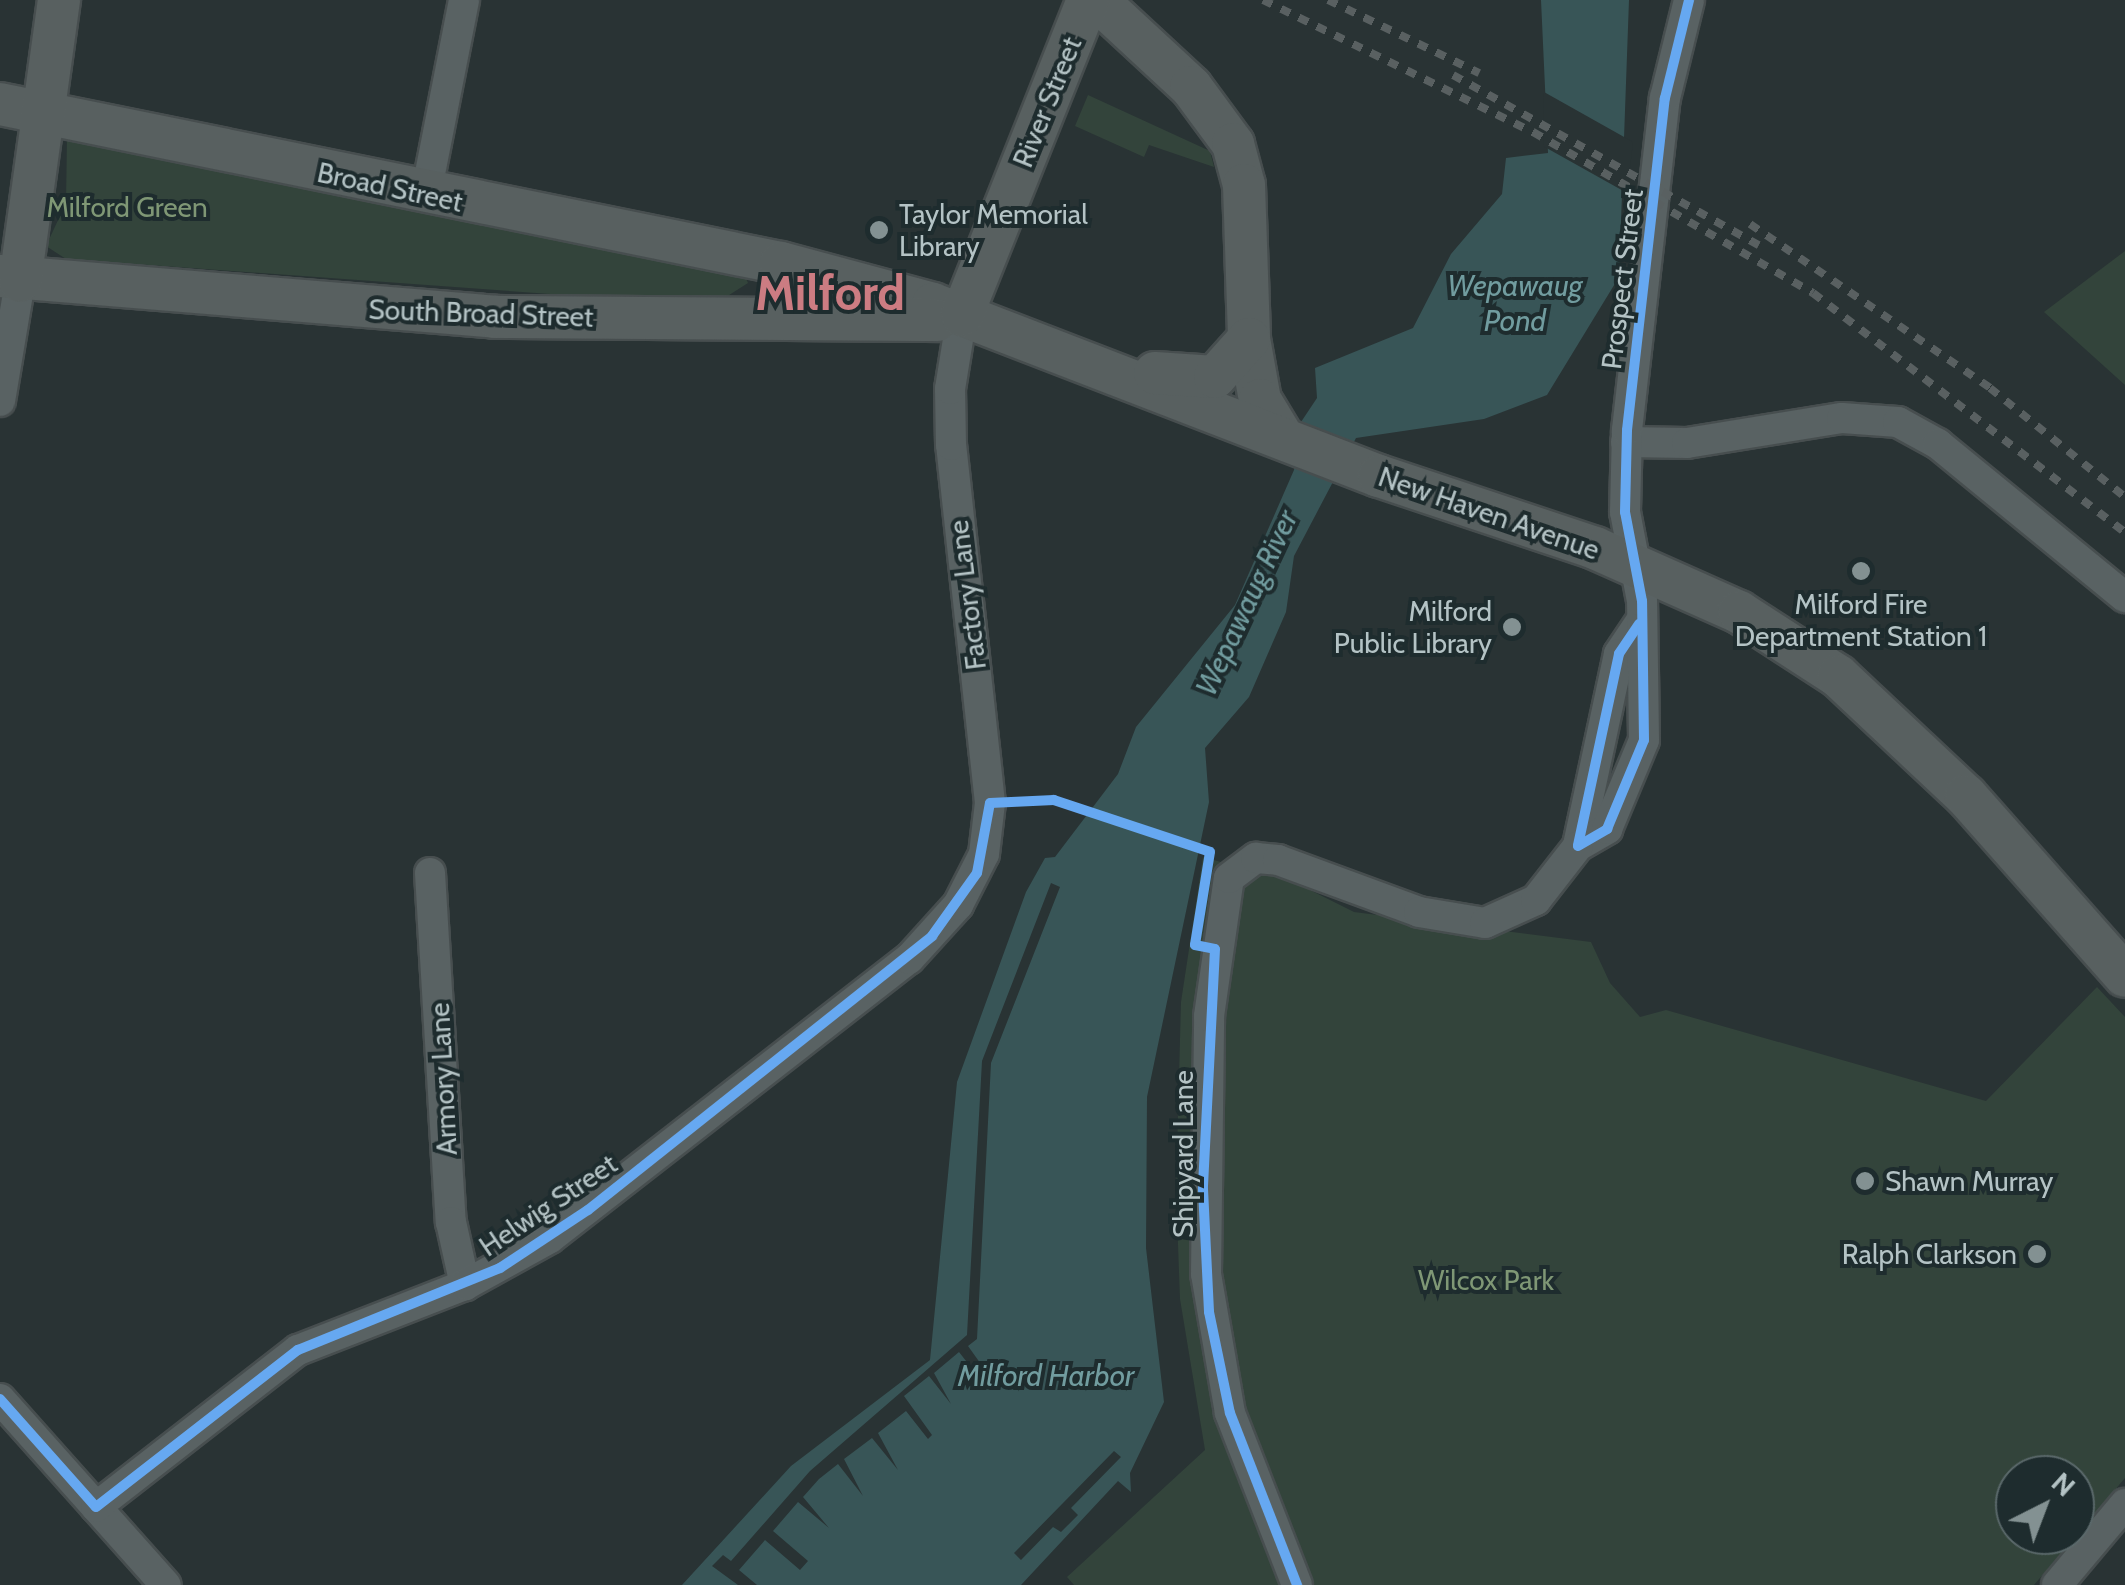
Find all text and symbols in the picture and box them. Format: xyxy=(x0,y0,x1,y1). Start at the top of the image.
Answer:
street label: River Street xyxy=(1006,32,1088,172)
street label: Broad Street xyxy=(314,155,466,219)
street label: Prospect Street xyxy=(1594,187,1650,371)
park label: Milford Green xyxy=(46,190,208,224)
place label: Taylor Memorial Library xyxy=(899,197,1088,263)
marker: Taylor Memorial Library xyxy=(868,219,890,241)
district label: Milford xyxy=(755,265,905,323)
water label: Wepawaug Pond xyxy=(1447,268,1583,338)
street label: South Broad Street xyxy=(368,292,594,334)
street label: New Haven Avenue xyxy=(1374,459,1604,567)
water label: Wepawaug River xyxy=(1188,505,1306,701)
street label: Factory Lane xyxy=(941,518,993,672)
marker: Milford Fire Department Station 1 xyxy=(1850,560,1872,582)
place label: Milford Fire Department Station 1 xyxy=(1735,587,1987,653)
place label: Milford Public Library xyxy=(1334,594,1492,660)
marker: Milford Public Library xyxy=(1501,616,1523,638)
street label: Armory Lane xyxy=(422,1002,464,1156)
street label: Shipyard Lane xyxy=(1166,1070,1200,1238)
street label: Helwig Street xyxy=(473,1147,623,1263)
place label: Shawn Murray xyxy=(1885,1164,2053,1198)
marker: Shawn Murray xyxy=(1854,1170,1876,1192)
place label: Ralph Clarkson xyxy=(1842,1237,2017,1271)
marker: Ralph Clarkson xyxy=(2026,1243,2048,1265)
park label: Wilcox Park xyxy=(1418,1263,1554,1297)
water label: Milford Harbor xyxy=(958,1358,1134,1394)
north arrow xyxy=(1995,1455,2095,1555)
text: N xyxy=(2045,1465,2082,1503)

